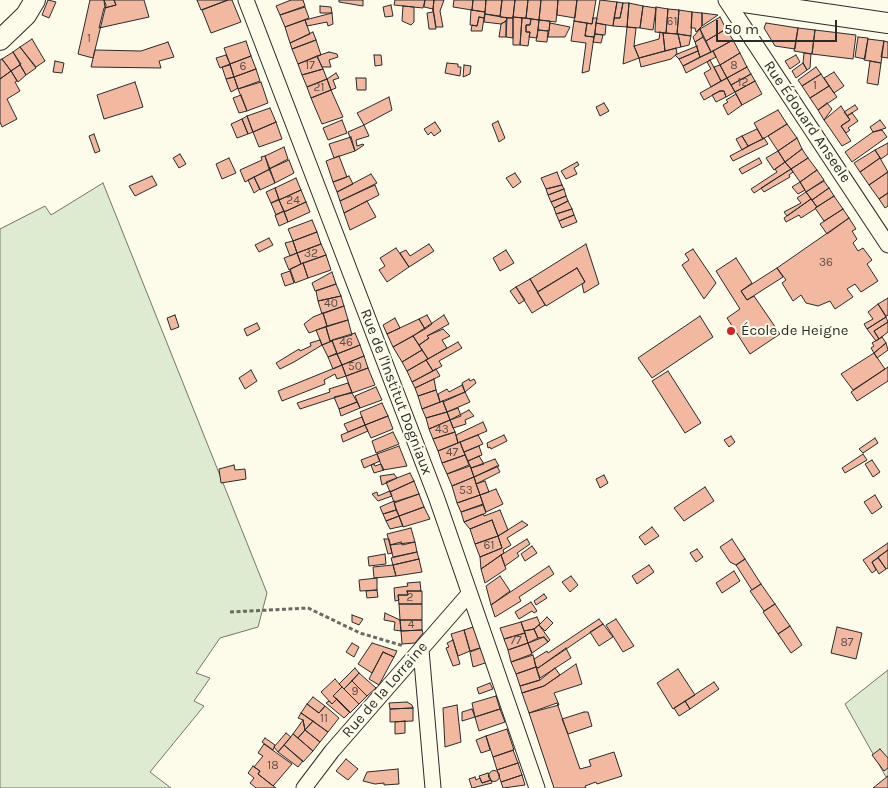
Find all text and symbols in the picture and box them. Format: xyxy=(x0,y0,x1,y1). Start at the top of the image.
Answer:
scale bar xyxy=(718,10,839,42)
house number: 61 xyxy=(667,15,677,29)
text: 50 m xyxy=(724,20,759,38)
house number: 1 xyxy=(87,32,91,46)
street label: Rue Édouard Anseele xyxy=(760,58,854,186)
house number: 17 xyxy=(305,59,315,73)
house number: 8 xyxy=(730,59,738,73)
house number: 6 xyxy=(240,60,246,74)
house number: 12 xyxy=(738,76,748,90)
house number: 1 xyxy=(813,79,817,93)
house number: 21 xyxy=(314,81,324,95)
house number: 24 xyxy=(286,194,300,208)
house number: 32 xyxy=(304,247,318,261)
house number: 36 xyxy=(819,256,833,270)
house number: 40 xyxy=(324,297,338,311)
street label: Rue de l'Institut Dogniaux xyxy=(356,307,436,477)
place label: École de Heigne xyxy=(741,322,848,340)
marker: École de Heigne xyxy=(725,325,737,337)
house number: 46 xyxy=(339,336,353,350)
house number: 50 xyxy=(348,360,362,374)
house number: 43 xyxy=(435,423,449,437)
house number: 47 xyxy=(446,446,458,460)
house number: 53 xyxy=(459,484,473,498)
house number: 61 xyxy=(484,539,494,553)
house number: 2 xyxy=(407,591,413,605)
house number: 4 xyxy=(408,618,414,632)
house number: 77 xyxy=(510,634,522,648)
house number: 87 xyxy=(840,636,854,650)
street label: Rue de la Lorraine xyxy=(338,638,432,742)
house number: 9 xyxy=(352,685,358,699)
house number: 11 xyxy=(320,712,328,726)
house number: 18 xyxy=(267,759,279,773)

